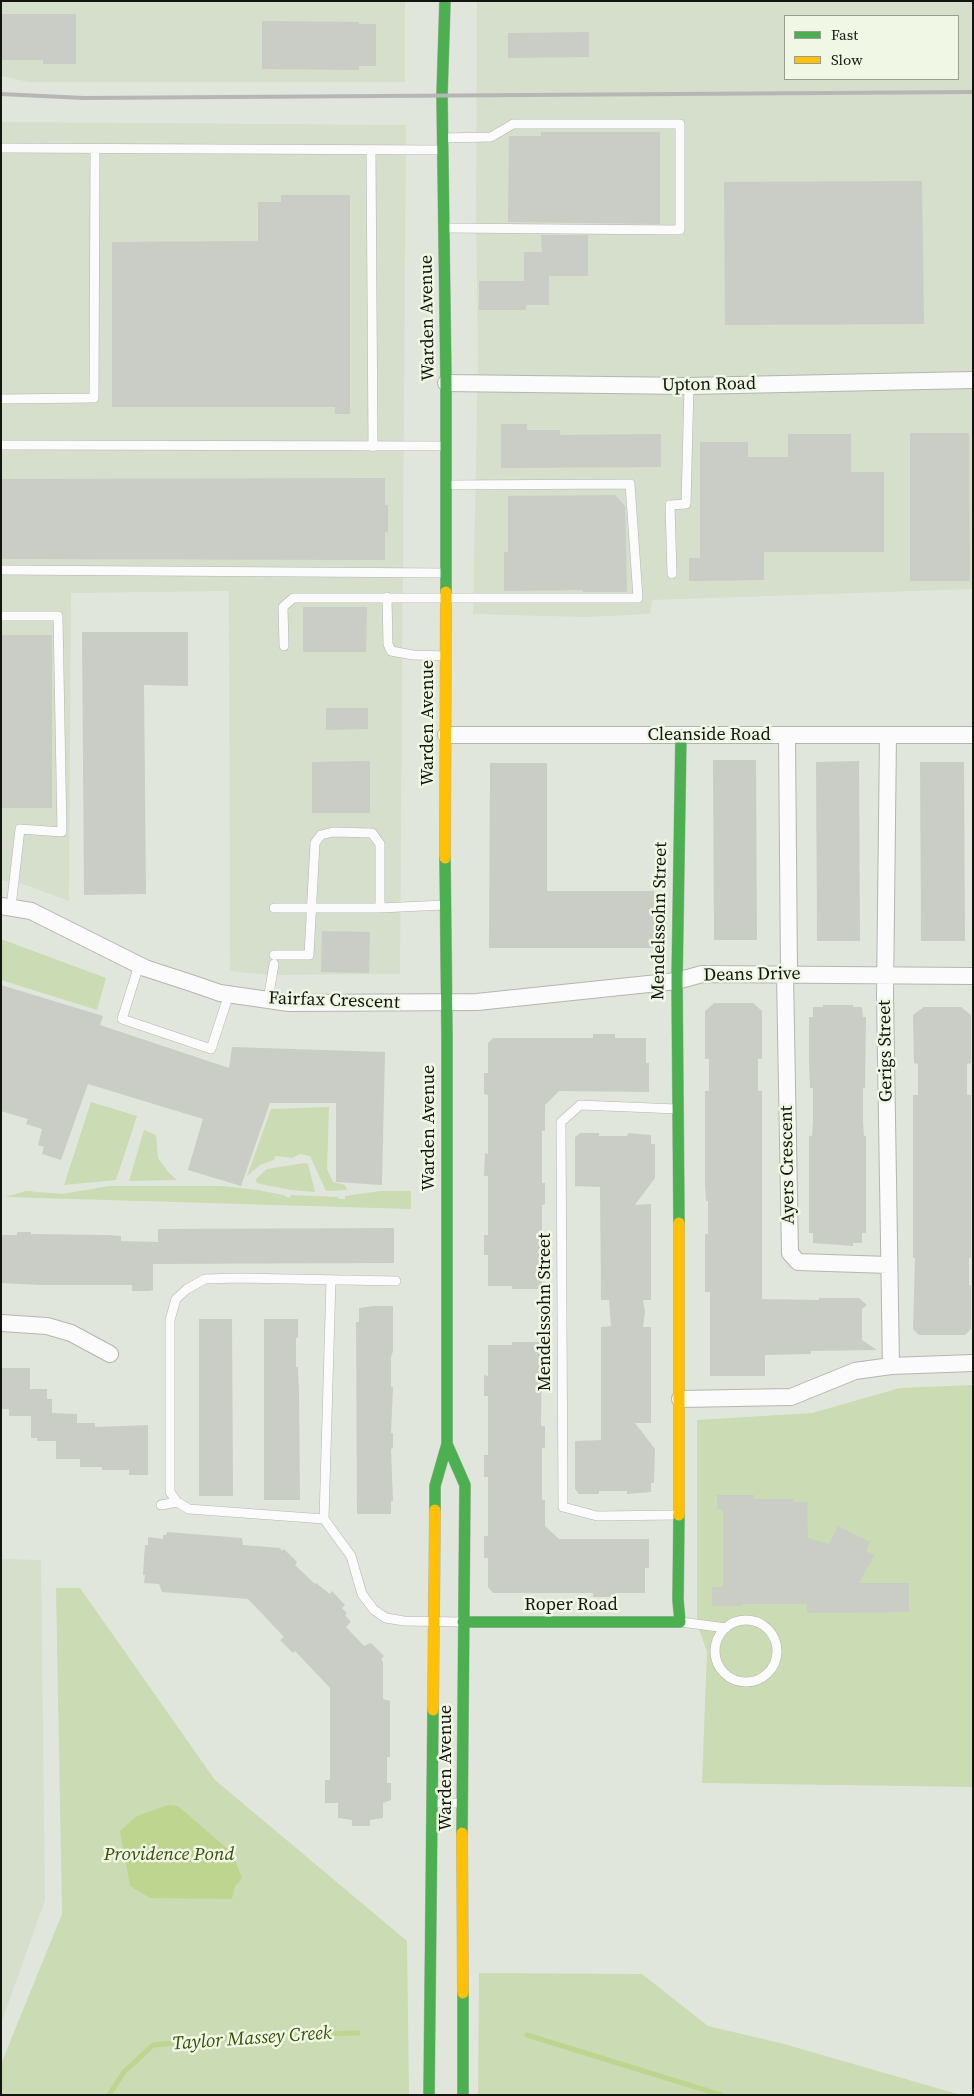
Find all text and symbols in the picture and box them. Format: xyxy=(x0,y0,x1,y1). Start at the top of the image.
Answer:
legend xyxy=(784,15,959,80)
text: Fast xyxy=(831,24,858,45)
text: Slow xyxy=(831,49,863,70)
street label: Warden Avenue xyxy=(416,255,440,381)
street label: Upton Road xyxy=(662,373,756,397)
street label: Warden Avenue xyxy=(417,660,439,786)
street label: Cleanside Road xyxy=(647,724,771,746)
street label: Mendelssohn Street xyxy=(648,842,672,1000)
street label: Deans Drive xyxy=(703,963,801,987)
street label: Fairfax Crescent xyxy=(268,988,400,1014)
street label: Gerigs Street xyxy=(874,1000,898,1102)
street label: Warden Avenue xyxy=(418,1065,440,1191)
street label: Ayers Crescent xyxy=(776,1105,800,1225)
street label: Mendelssohn Street xyxy=(534,1233,556,1391)
street label: Roper Road xyxy=(524,1594,618,1616)
street label: Warden Avenue xyxy=(435,1705,457,1831)
water label: Providence Pond xyxy=(104,1844,234,1866)
water label: Taylor Massey Creek xyxy=(172,2022,332,2056)

